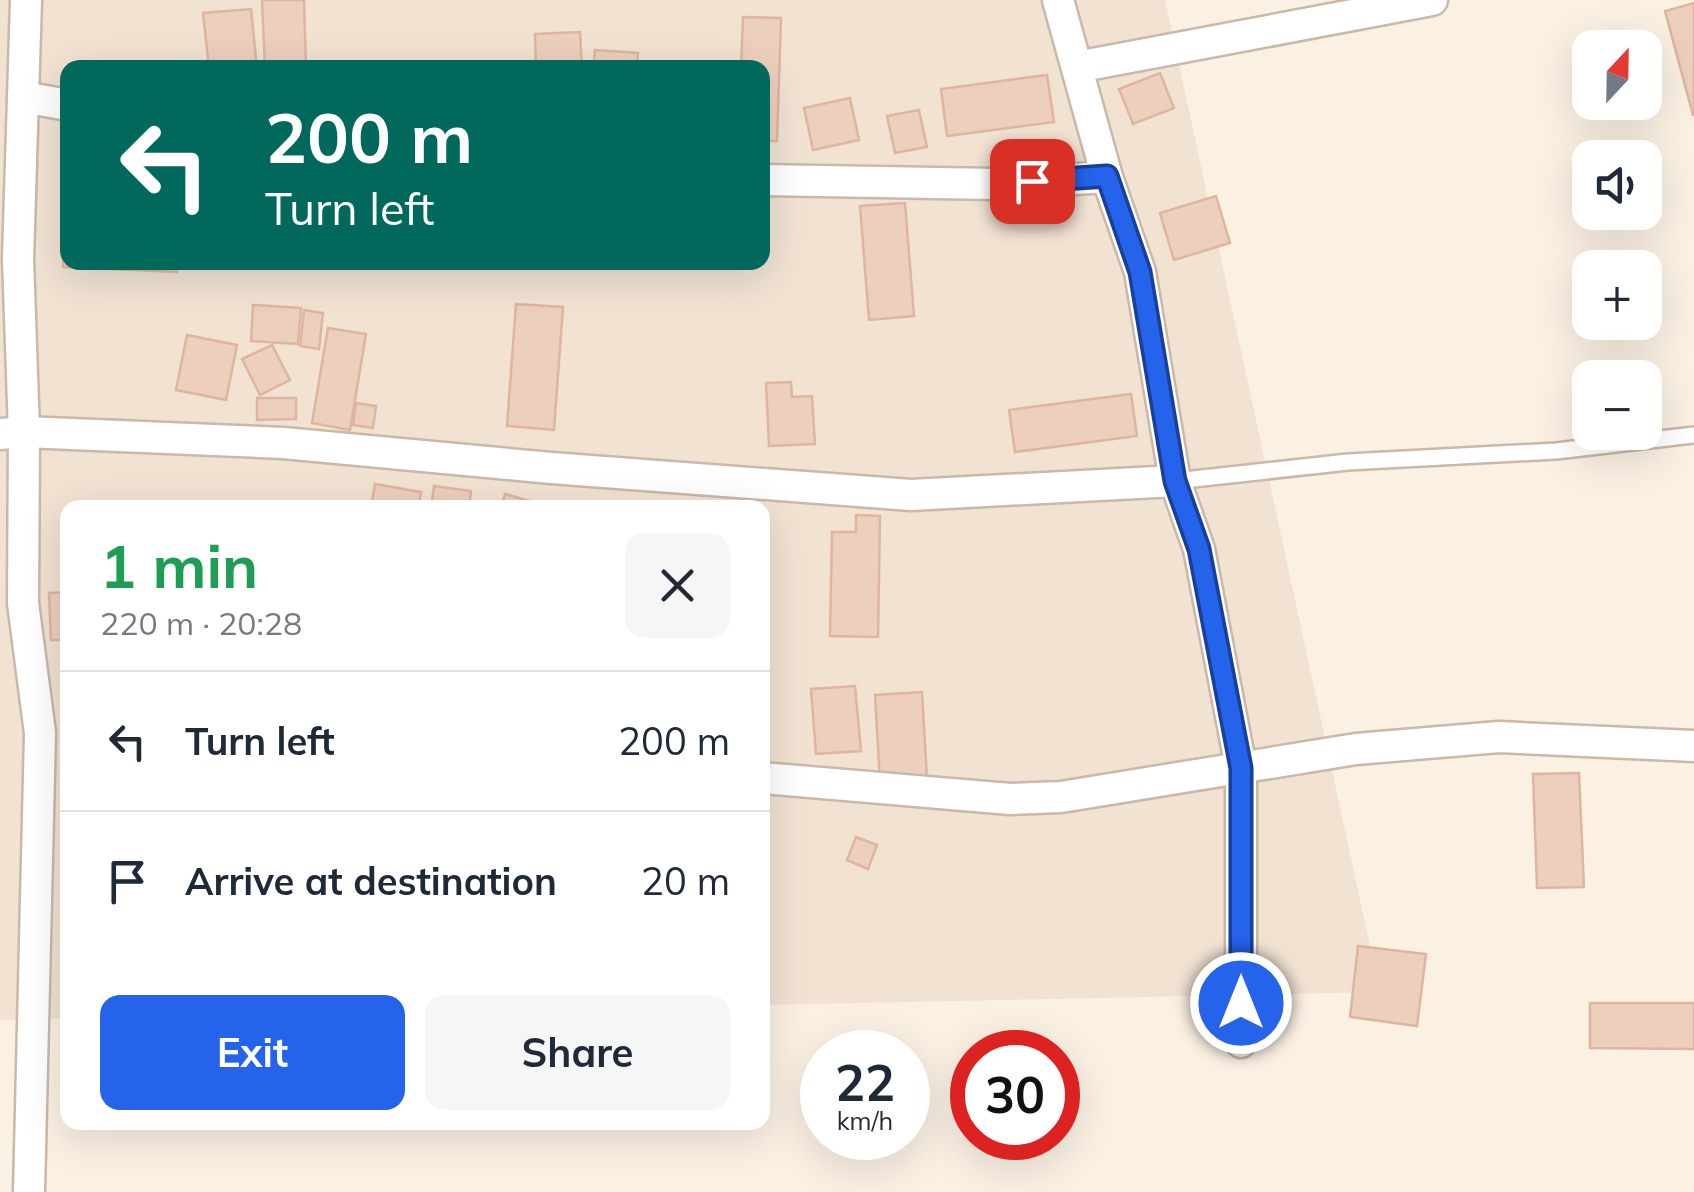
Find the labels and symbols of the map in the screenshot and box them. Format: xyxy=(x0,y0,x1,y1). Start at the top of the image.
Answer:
north arrow xyxy=(1572,30,1662,120)
pin xyxy=(990,139,1075,224)
position arrow xyxy=(1189,951,1293,1055)
speed limit sign: 30 xyxy=(950,1030,1080,1160)

